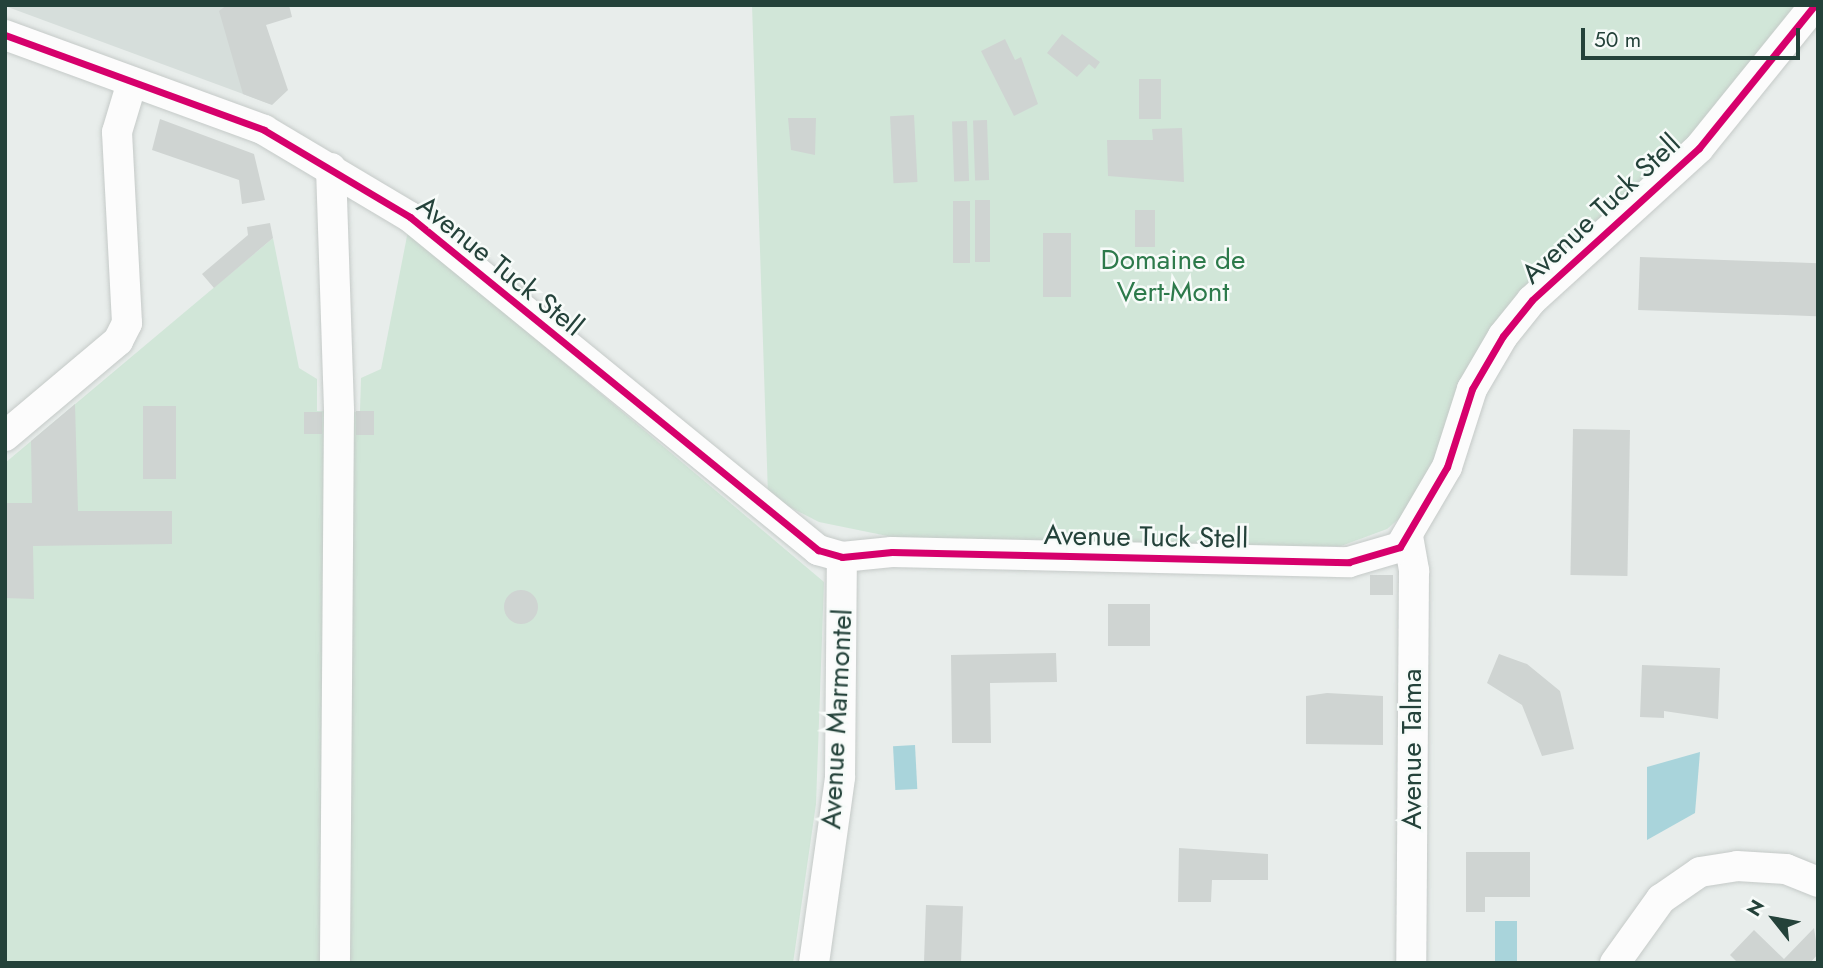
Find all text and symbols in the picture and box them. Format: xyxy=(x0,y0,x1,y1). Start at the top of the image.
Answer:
scale bar xyxy=(1585,14,1804,58)
text: 50 m xyxy=(1594,25,1641,55)
street label: Avenue Tuck Stell xyxy=(1515,127,1687,291)
street label: Avenue Tuck Stell xyxy=(410,189,590,343)
park label: Domaine de Vert-Mont xyxy=(1101,243,1245,309)
street label: Avenue Tuck Stell xyxy=(1043,518,1249,556)
street label: Avenue Marmontel xyxy=(814,608,860,830)
street label: Avenue Talma xyxy=(1395,668,1429,830)
north arrow xyxy=(1739,884,1809,954)
text: N xyxy=(1740,895,1771,921)

